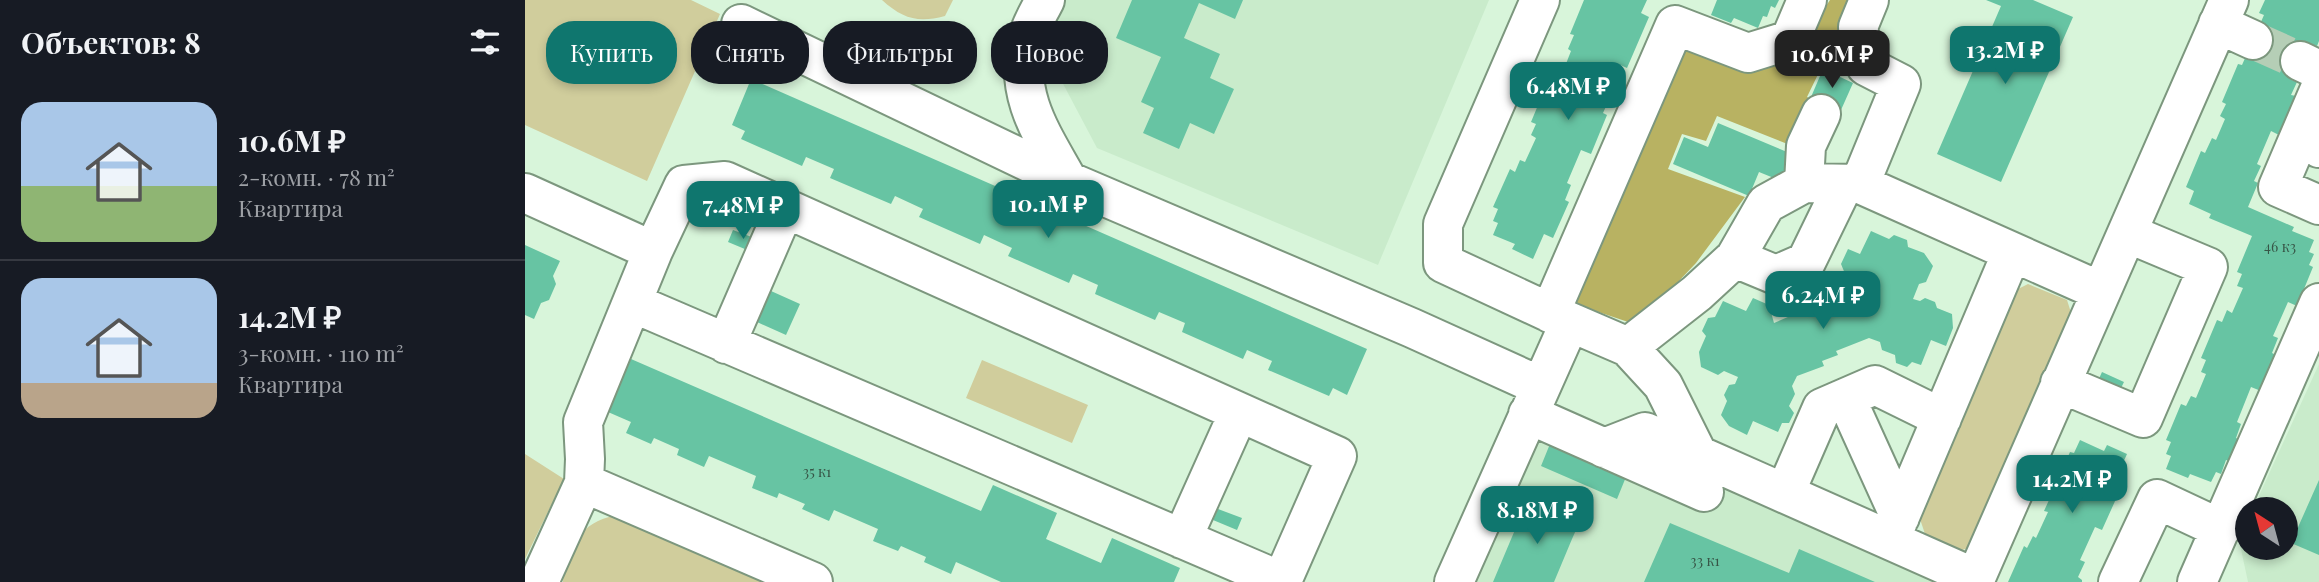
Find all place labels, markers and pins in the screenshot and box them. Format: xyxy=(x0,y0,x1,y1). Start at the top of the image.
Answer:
pin: 13.2M ₽ xyxy=(1940,27,2070,86)
pin: 10.6M ₽ xyxy=(1767,31,1897,90)
pin: 6.48M ₽ xyxy=(1503,62,1633,122)
pin: 10.1M ₽ xyxy=(983,180,1113,240)
pin: 7.48M ₽ xyxy=(678,182,808,241)
pin: 6.24M ₽ xyxy=(1758,272,1888,331)
pin: 14.2M ₽ xyxy=(2007,456,2137,515)
pin: 8.18M ₽ xyxy=(1472,486,1602,546)

